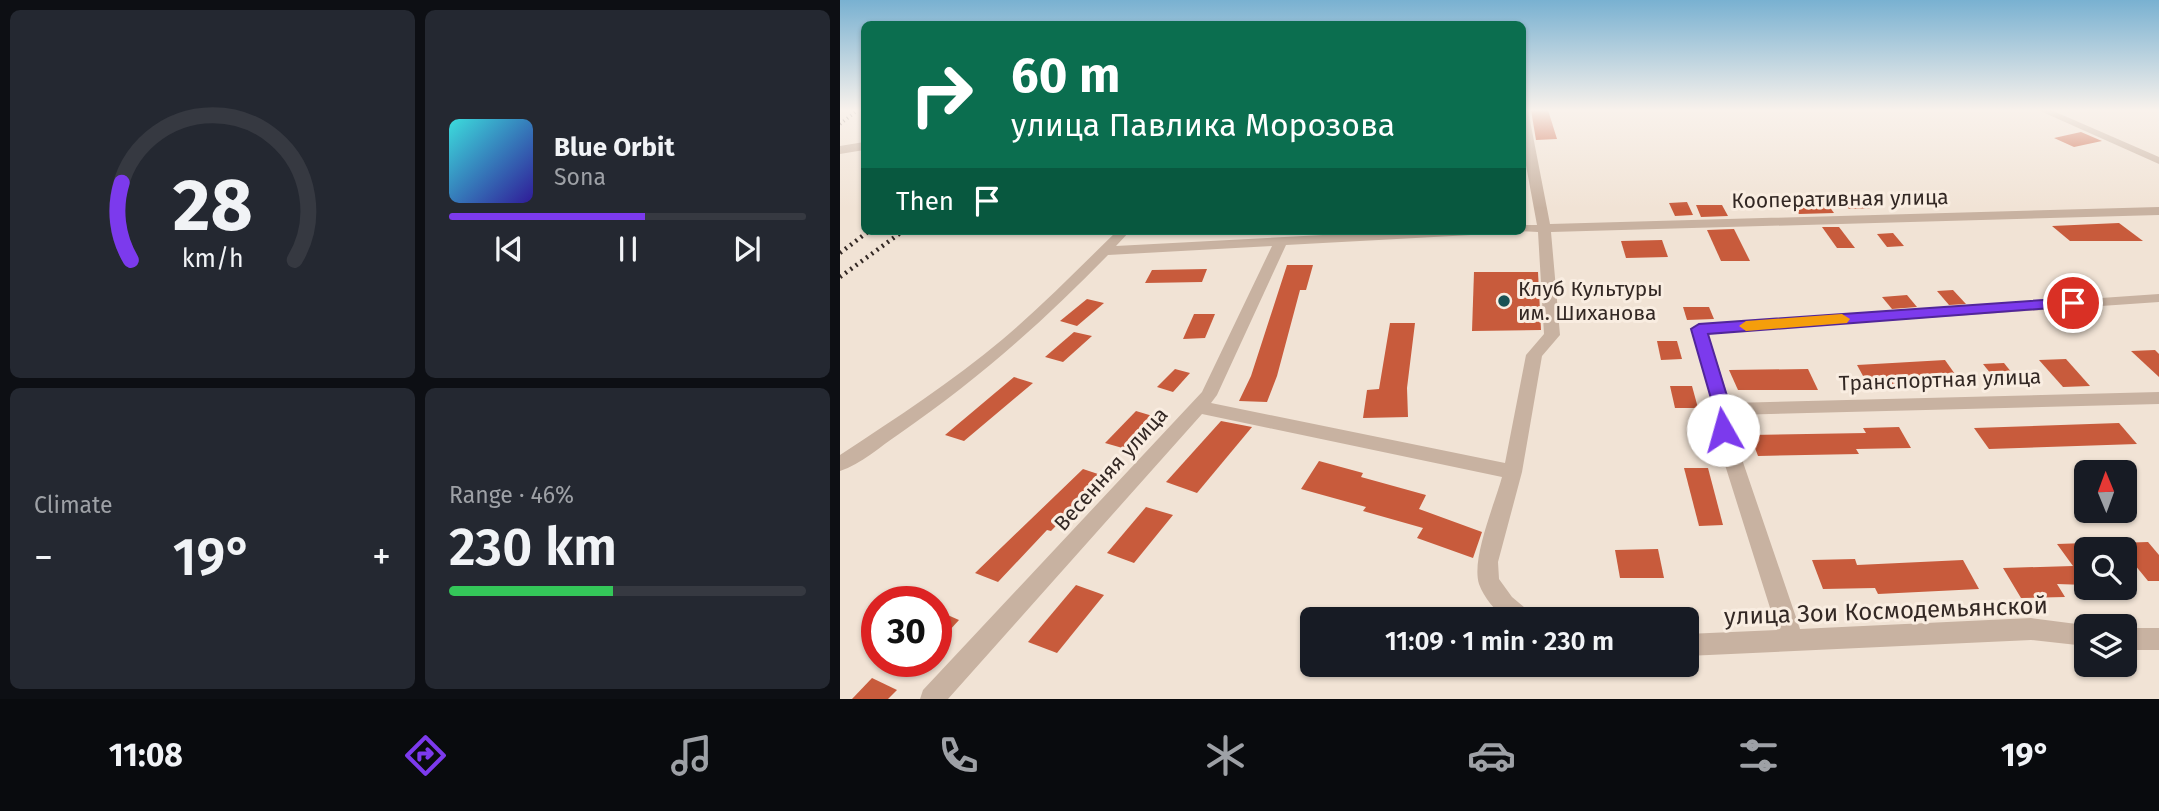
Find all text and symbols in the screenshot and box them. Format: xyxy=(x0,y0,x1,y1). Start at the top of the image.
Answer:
text: 60 m xyxy=(1011,46,1120,105)
icon: right xyxy=(896,49,987,140)
text: улица Павлика Морозова xyxy=(1011,106,1395,144)
text: Blue Orbit xyxy=(554,132,674,163)
text: 28 xyxy=(173,162,252,249)
text: Sona xyxy=(554,163,606,191)
icon: arrive xyxy=(968,182,1006,220)
street label: Кооперативная улица xyxy=(1731,184,1949,214)
text: Then xyxy=(896,186,954,217)
icon: previous xyxy=(490,230,528,268)
icon: pause xyxy=(609,230,647,268)
icon: next xyxy=(728,230,766,268)
text: km/h xyxy=(182,244,243,274)
pin xyxy=(2043,273,2103,333)
place label: Клуб Культуры им. Шиханова xyxy=(1518,276,1663,326)
icon: arrive xyxy=(2054,284,2092,322)
marker: Клуб Культуры им. Шиханова xyxy=(1496,293,1512,309)
street label: Транспортная улица xyxy=(1838,363,2042,397)
position arrow xyxy=(1686,393,1760,467)
street label: Весенняя улица xyxy=(1049,402,1173,536)
north arrow xyxy=(2074,460,2137,523)
map controls xyxy=(2074,460,2137,677)
text: Range · 46% xyxy=(449,481,574,509)
text: Climate xyxy=(34,491,113,519)
text: 230 km xyxy=(449,516,617,579)
text: 19° xyxy=(173,526,252,589)
text: − xyxy=(34,534,53,580)
text: + xyxy=(372,534,391,580)
button: search xyxy=(2074,537,2137,600)
speed limit sign: 30 xyxy=(861,586,952,677)
street label: улица Зои Космодемьянской xyxy=(1724,591,2048,631)
button: layers xyxy=(2074,614,2137,677)
text: 11:09 · 1 min · 230 m xyxy=(1385,626,1614,657)
icon: directions xyxy=(401,731,450,780)
icon: music xyxy=(667,731,716,780)
icon: phone xyxy=(934,731,983,780)
icon: climate xyxy=(1201,731,1250,780)
icon: car xyxy=(1467,731,1516,780)
icon: filters xyxy=(1734,731,1783,780)
text: 11:08 xyxy=(109,736,183,774)
text: 19° xyxy=(2001,736,2050,774)

